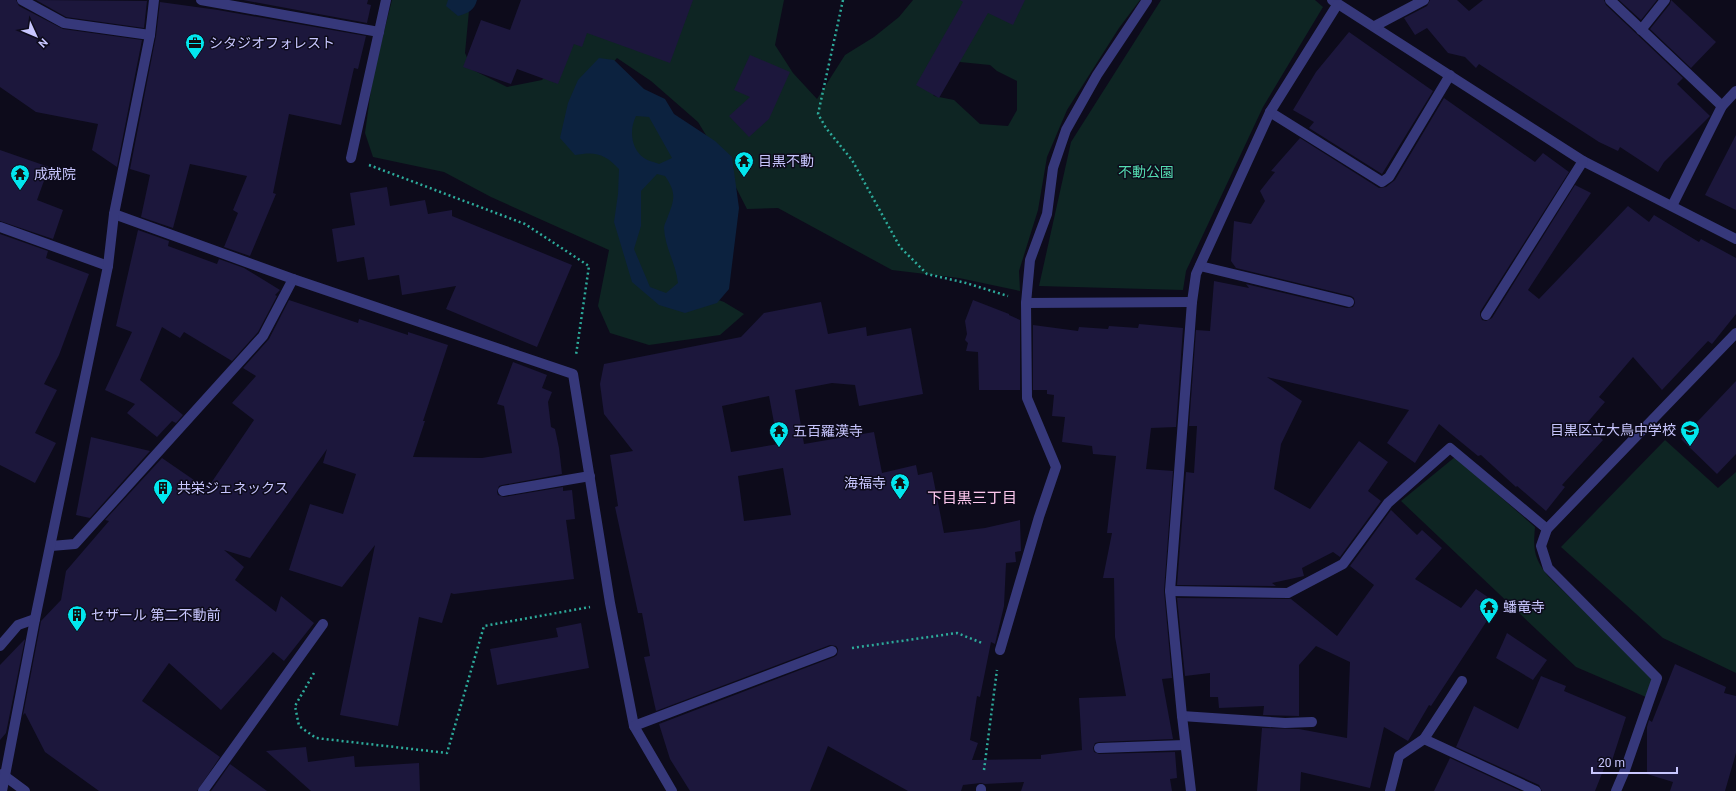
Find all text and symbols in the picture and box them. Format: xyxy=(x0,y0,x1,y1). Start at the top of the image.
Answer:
north arrow xyxy=(16,16,56,56)
office icon: シタジオフォレスト xyxy=(184,32,206,60)
text: N xyxy=(35,35,50,50)
place label: シタジオフォレスト xyxy=(209,35,335,51)
temple icon: 目黒不動 xyxy=(733,150,755,178)
place label: 目黒不動 xyxy=(758,153,814,169)
temple icon: 成就院 xyxy=(9,163,31,191)
park label: 不動公園 xyxy=(1118,164,1174,180)
place label: 成就院 xyxy=(34,166,76,182)
school or university icon: 目黒区立大鳥中学校 xyxy=(1679,419,1701,447)
temple icon: 五百羅漢寺 xyxy=(768,420,790,448)
place label: 目黒区立大鳥中学校 xyxy=(1550,422,1676,438)
place label: 五百羅漢寺 xyxy=(793,423,863,439)
temple icon: 海福寺 xyxy=(889,472,911,500)
place label: 海福寺 xyxy=(844,475,886,491)
building icon: 共栄ジェネックス xyxy=(152,477,174,505)
place label: 共栄ジェネックス xyxy=(177,480,289,496)
district label: 下目黒三丁目 xyxy=(927,489,1017,507)
temple icon: 蟠竜寺 xyxy=(1478,596,1500,624)
place label: 蟠竜寺 xyxy=(1503,599,1545,615)
building icon: セザール 第二不動前 xyxy=(66,604,88,632)
place label: セザール 第二不動前 xyxy=(91,607,220,623)
scale bar xyxy=(1592,749,1677,775)
text: 20 m xyxy=(1598,756,1625,770)

